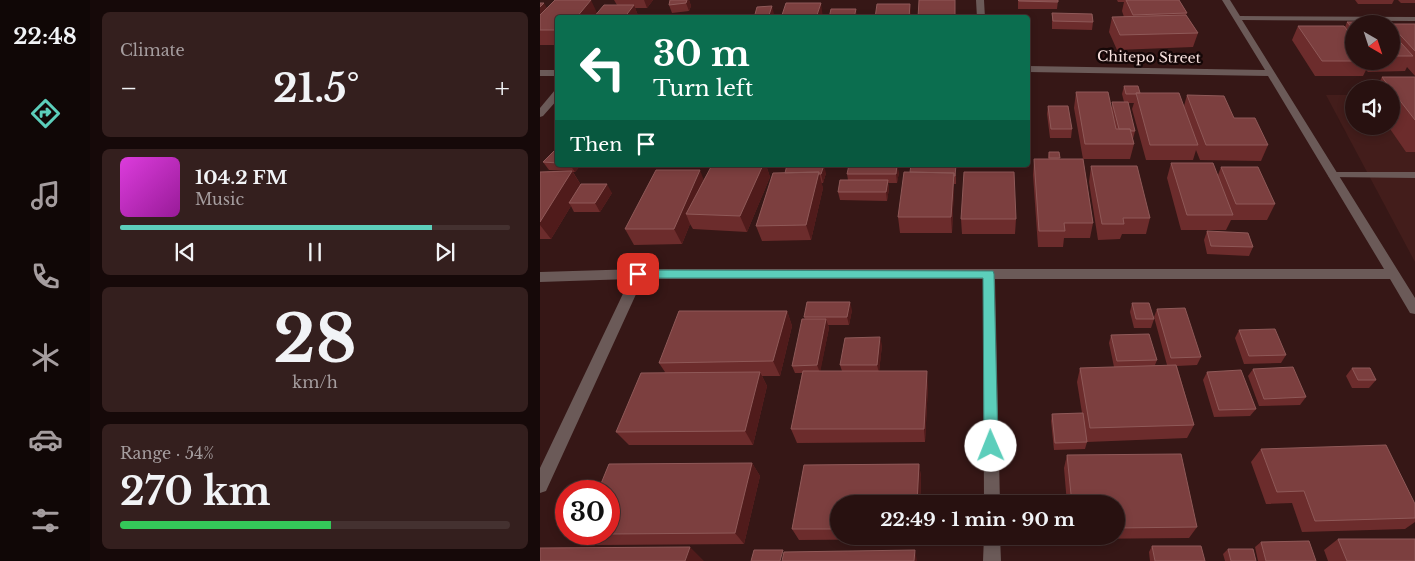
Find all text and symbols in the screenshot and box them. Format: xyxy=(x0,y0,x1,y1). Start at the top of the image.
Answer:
north arrow xyxy=(1345,15,1400,70)
map controls xyxy=(1345,15,1400,135)
text: 22:48 xyxy=(13,23,77,50)
text: 30 m xyxy=(653,32,750,75)
icon: left xyxy=(570,35,635,100)
text: Climate xyxy=(120,40,185,60)
street label: Chitepo Street xyxy=(1097,47,1202,67)
text: 21.5° xyxy=(273,65,359,112)
text: − xyxy=(120,71,138,106)
text: + xyxy=(495,71,510,106)
text: Turn left xyxy=(653,75,753,102)
button: sound xyxy=(1345,80,1400,135)
icon: directions xyxy=(28,96,63,131)
icon: arrive xyxy=(632,130,660,158)
text: Then xyxy=(570,133,622,156)
text: 104.2 FM xyxy=(195,166,287,189)
icon: music xyxy=(28,178,63,213)
text: Music xyxy=(195,189,244,209)
icon: previous xyxy=(171,238,199,266)
icon: pause xyxy=(301,238,329,266)
icon: next xyxy=(431,238,459,266)
pin xyxy=(617,253,659,295)
icon: phone xyxy=(28,259,63,294)
icon: arrive xyxy=(624,260,652,288)
text: 28 xyxy=(273,299,357,380)
icon: climate xyxy=(28,340,63,375)
text: km/h xyxy=(292,372,338,392)
position arrow xyxy=(964,419,1016,471)
icon: car xyxy=(28,422,63,457)
text: Range · 54% xyxy=(120,443,214,463)
text: 270 km xyxy=(120,468,270,515)
speed limit sign: 30 xyxy=(555,480,620,545)
icon: filters xyxy=(28,503,63,538)
text: 22:49 · 1 min · 90 m xyxy=(880,508,1075,531)

